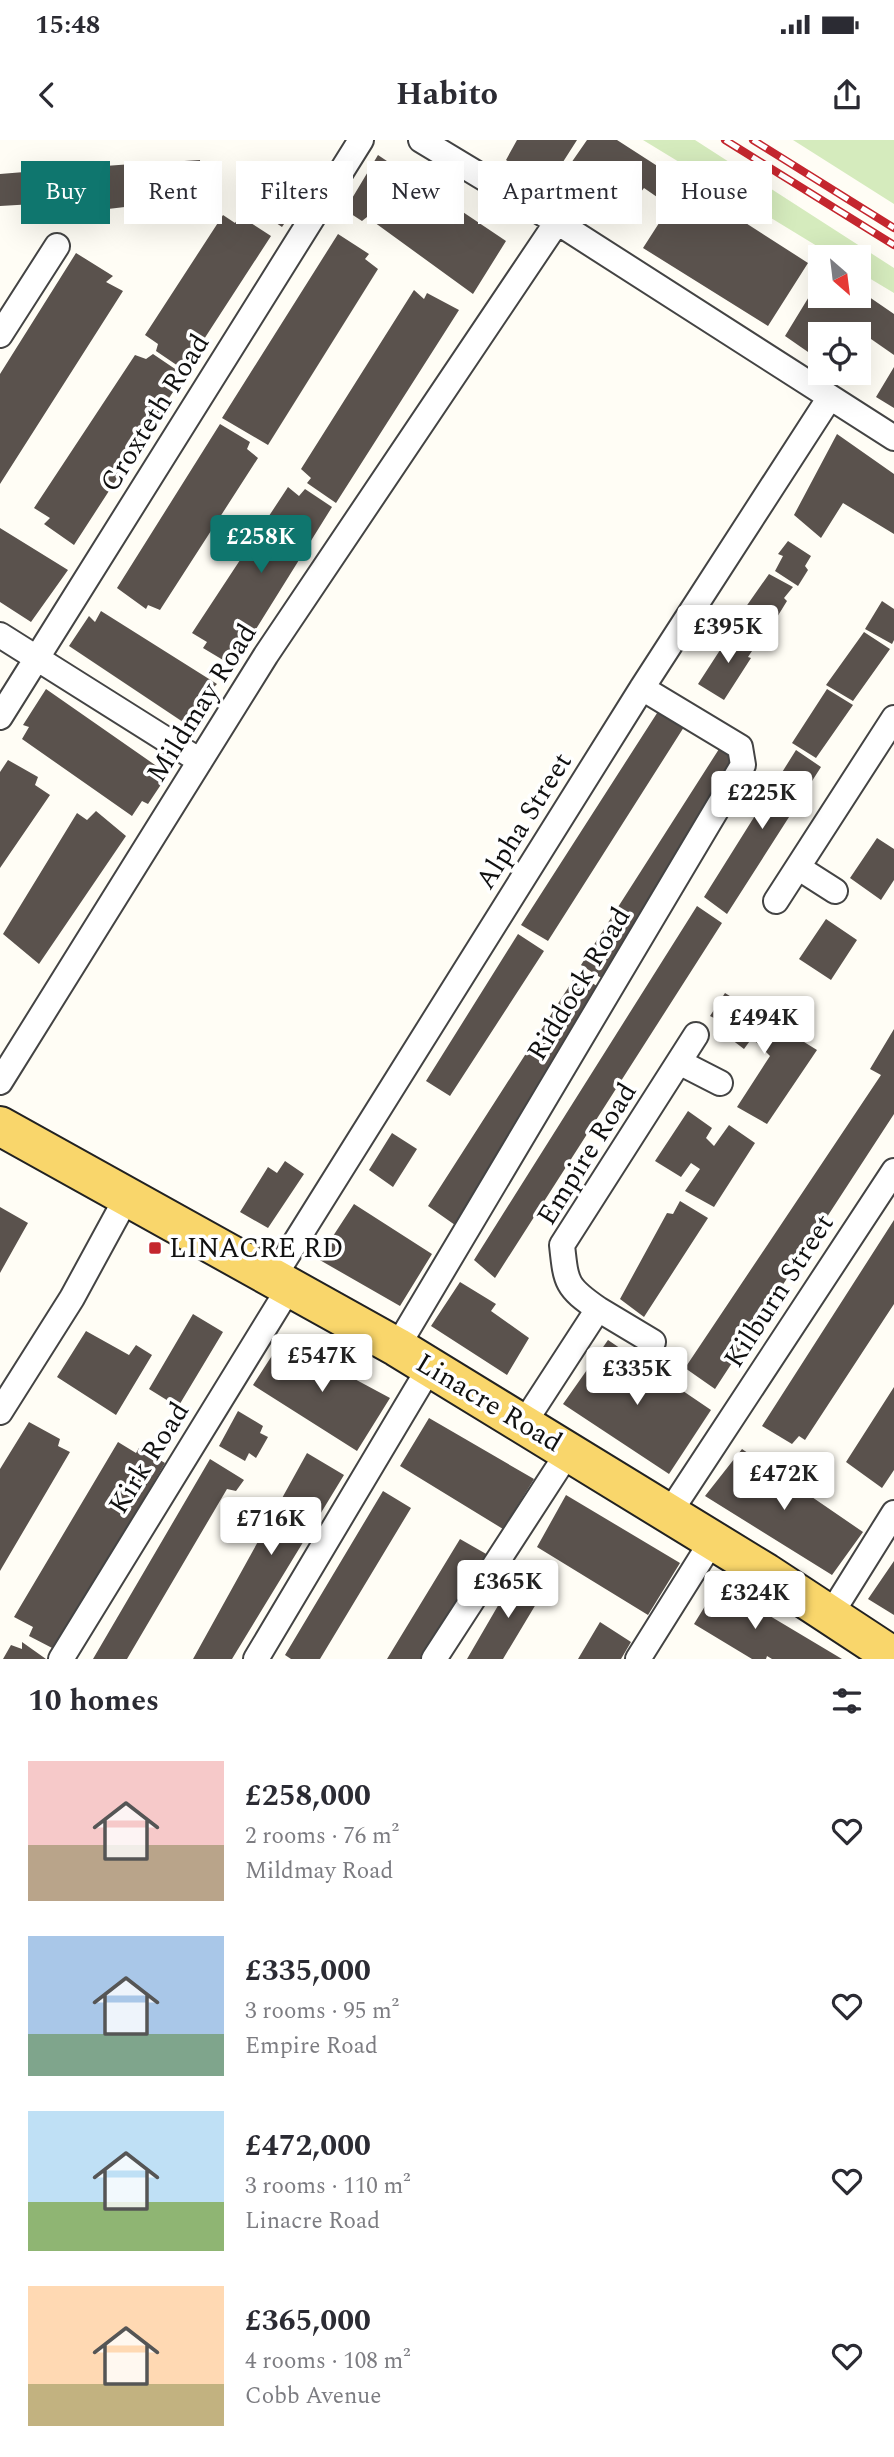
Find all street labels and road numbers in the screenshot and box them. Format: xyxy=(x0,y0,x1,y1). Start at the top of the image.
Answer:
street label: Croxteth Road xyxy=(89,325,221,501)
street label: Mildmay Road xyxy=(136,615,268,791)
street label: Alpha Street xyxy=(465,744,583,898)
street label: Riddock Road xyxy=(516,899,642,1069)
street label: Empire Road xyxy=(526,1074,648,1234)
street label: Kilburn Street xyxy=(713,1205,845,1377)
street label: Linacre Road xyxy=(407,1342,571,1464)
street label: Kirk Road xyxy=(98,1393,200,1523)

